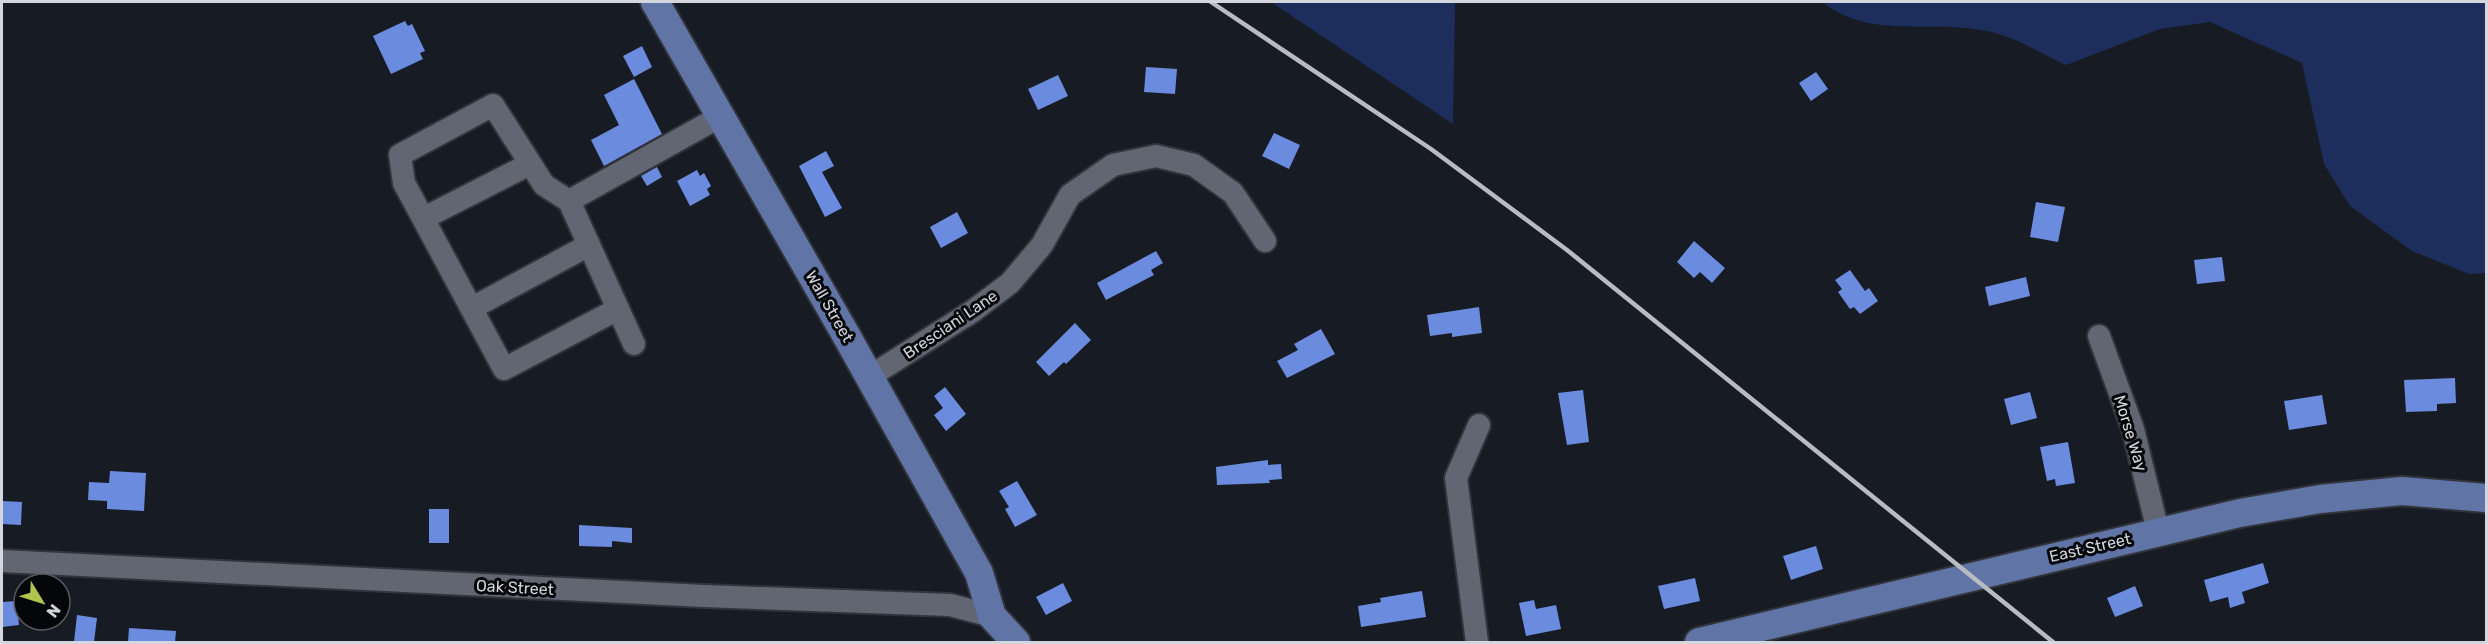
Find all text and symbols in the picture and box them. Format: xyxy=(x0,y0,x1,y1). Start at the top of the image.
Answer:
street label: Wall Street xyxy=(802,267,858,345)
street label: Bresciani Lane xyxy=(900,286,1001,363)
street label: Morse Way xyxy=(2110,393,2151,474)
street label: East Street xyxy=(2047,529,2133,566)
north arrow xyxy=(12,572,72,632)
street label: Oak Street xyxy=(476,576,554,599)
text: N xyxy=(42,601,64,621)

